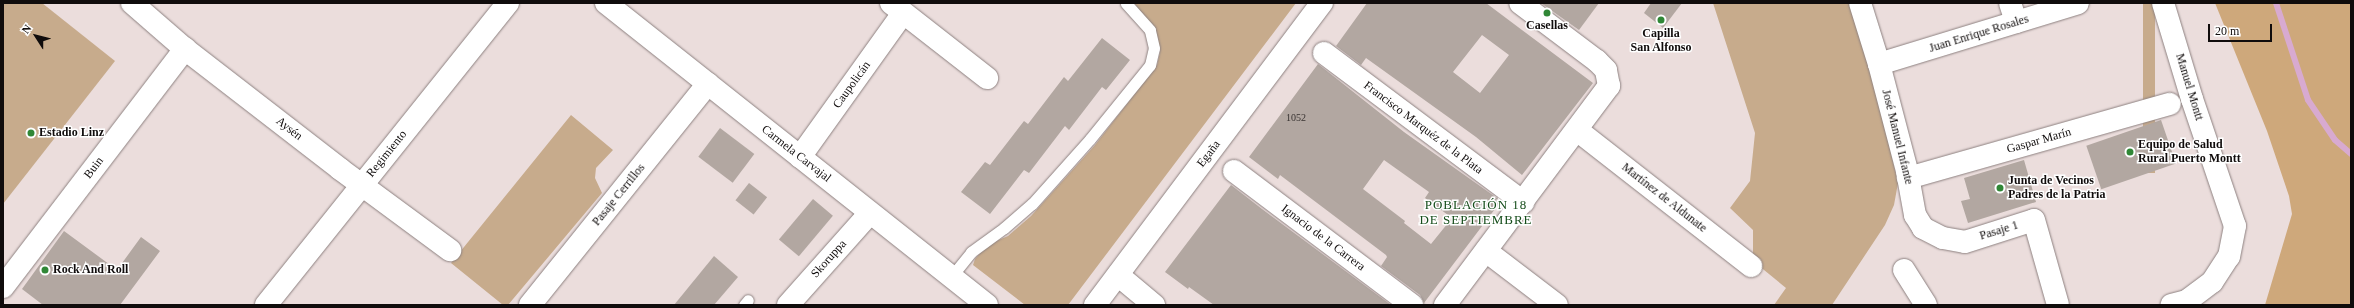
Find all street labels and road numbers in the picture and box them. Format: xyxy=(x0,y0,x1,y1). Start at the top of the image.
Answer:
street label: Juan Enrique Rosales xyxy=(1927,12,2031,56)
street label: Manuel Montt xyxy=(2172,52,2206,122)
street label: Caupolicán xyxy=(830,59,874,111)
street label: Francisco Marquéz de la Plata xyxy=(1361,79,1485,177)
street label: José Manuel Infante xyxy=(1878,88,1916,186)
street label: Aysén xyxy=(273,114,305,144)
street label: Carmela Carvajal xyxy=(758,122,834,186)
street label: Gaspar Marín xyxy=(2005,125,2073,157)
street label: Regimiento xyxy=(364,128,410,180)
street label: Egaña xyxy=(1194,138,1224,170)
street label: Buin xyxy=(81,154,107,182)
street label: Martínez de Aldunate xyxy=(1618,160,1710,236)
street label: Pasaje Cerrillos xyxy=(590,161,648,229)
street label: Ignacio de la Carrera xyxy=(1278,202,1368,274)
street label: Pasaje 1 xyxy=(1978,218,2020,244)
street label: Skoruppa xyxy=(808,237,850,281)

